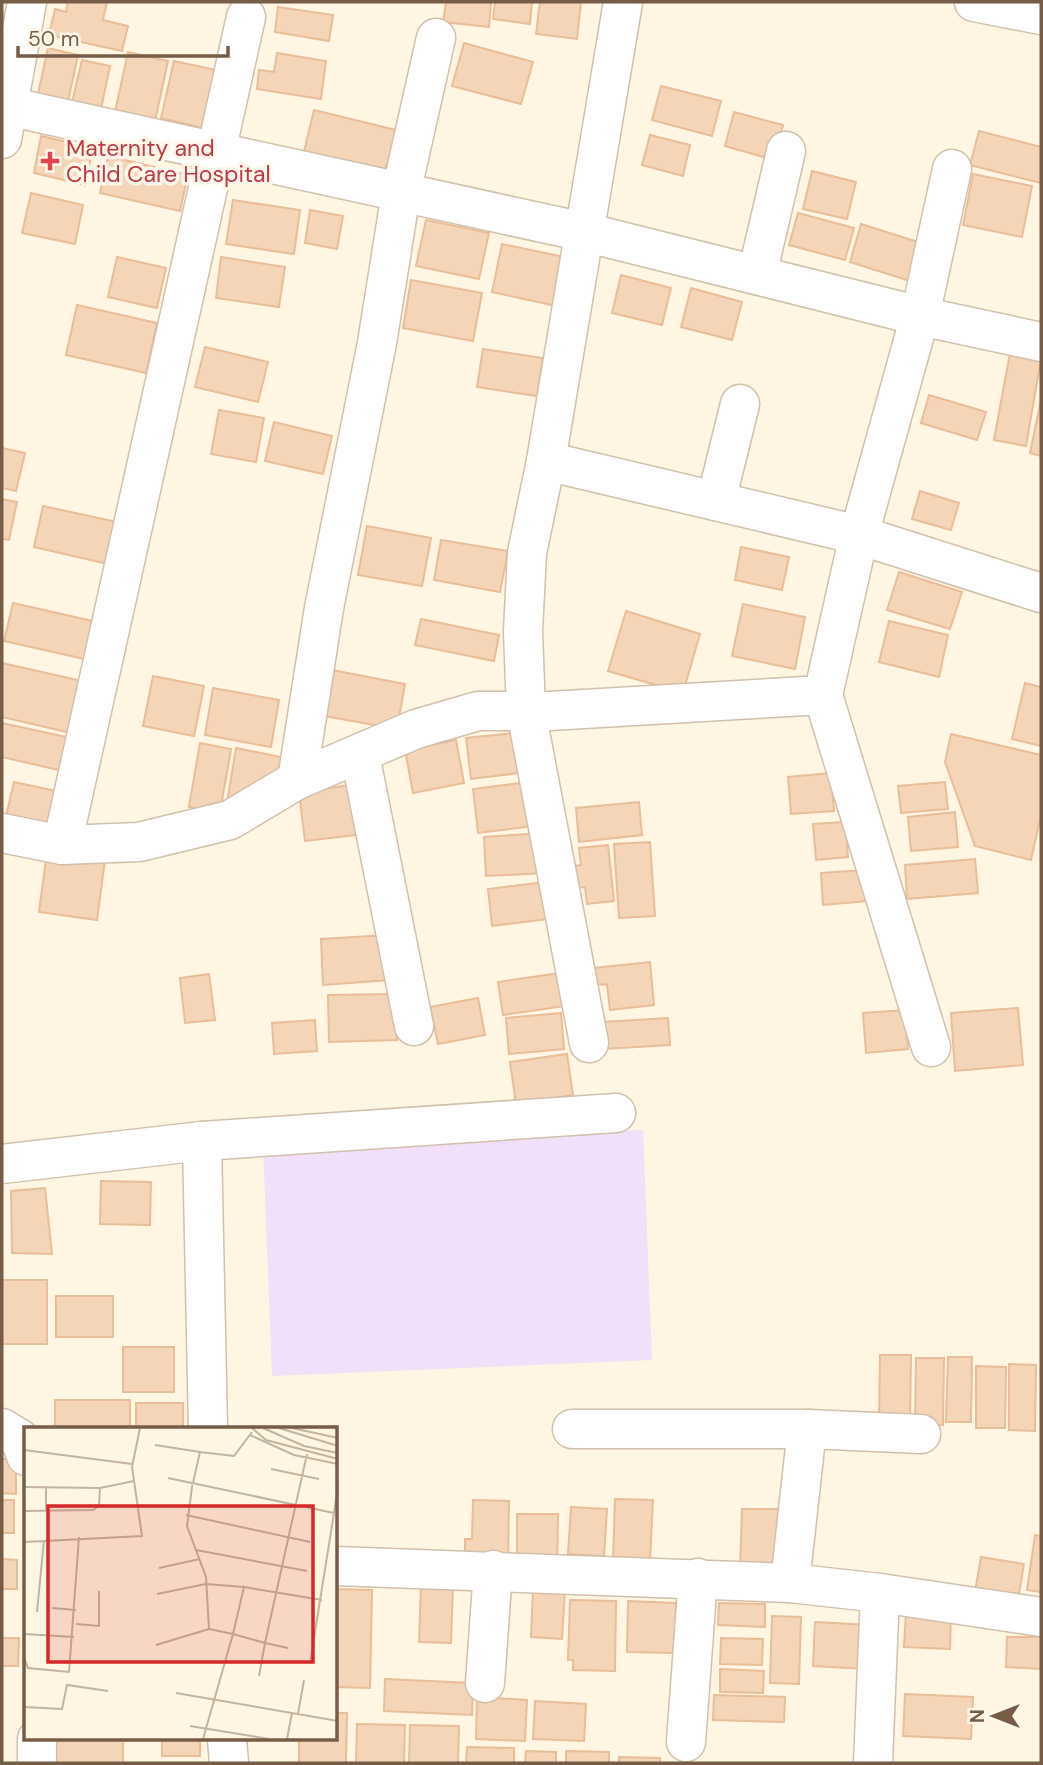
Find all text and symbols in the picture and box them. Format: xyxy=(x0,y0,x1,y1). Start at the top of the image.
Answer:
scale bar xyxy=(18,14,228,58)
text: 50 m xyxy=(28,25,79,53)
place label: Maternity and Child Care Hospital xyxy=(66,133,271,189)
marker: Maternity and Child Care Hospital xyxy=(40,151,60,171)
inset map xyxy=(24,1427,338,1740)
north arrow xyxy=(959,1681,1029,1751)
text: N xyxy=(965,1709,990,1723)

